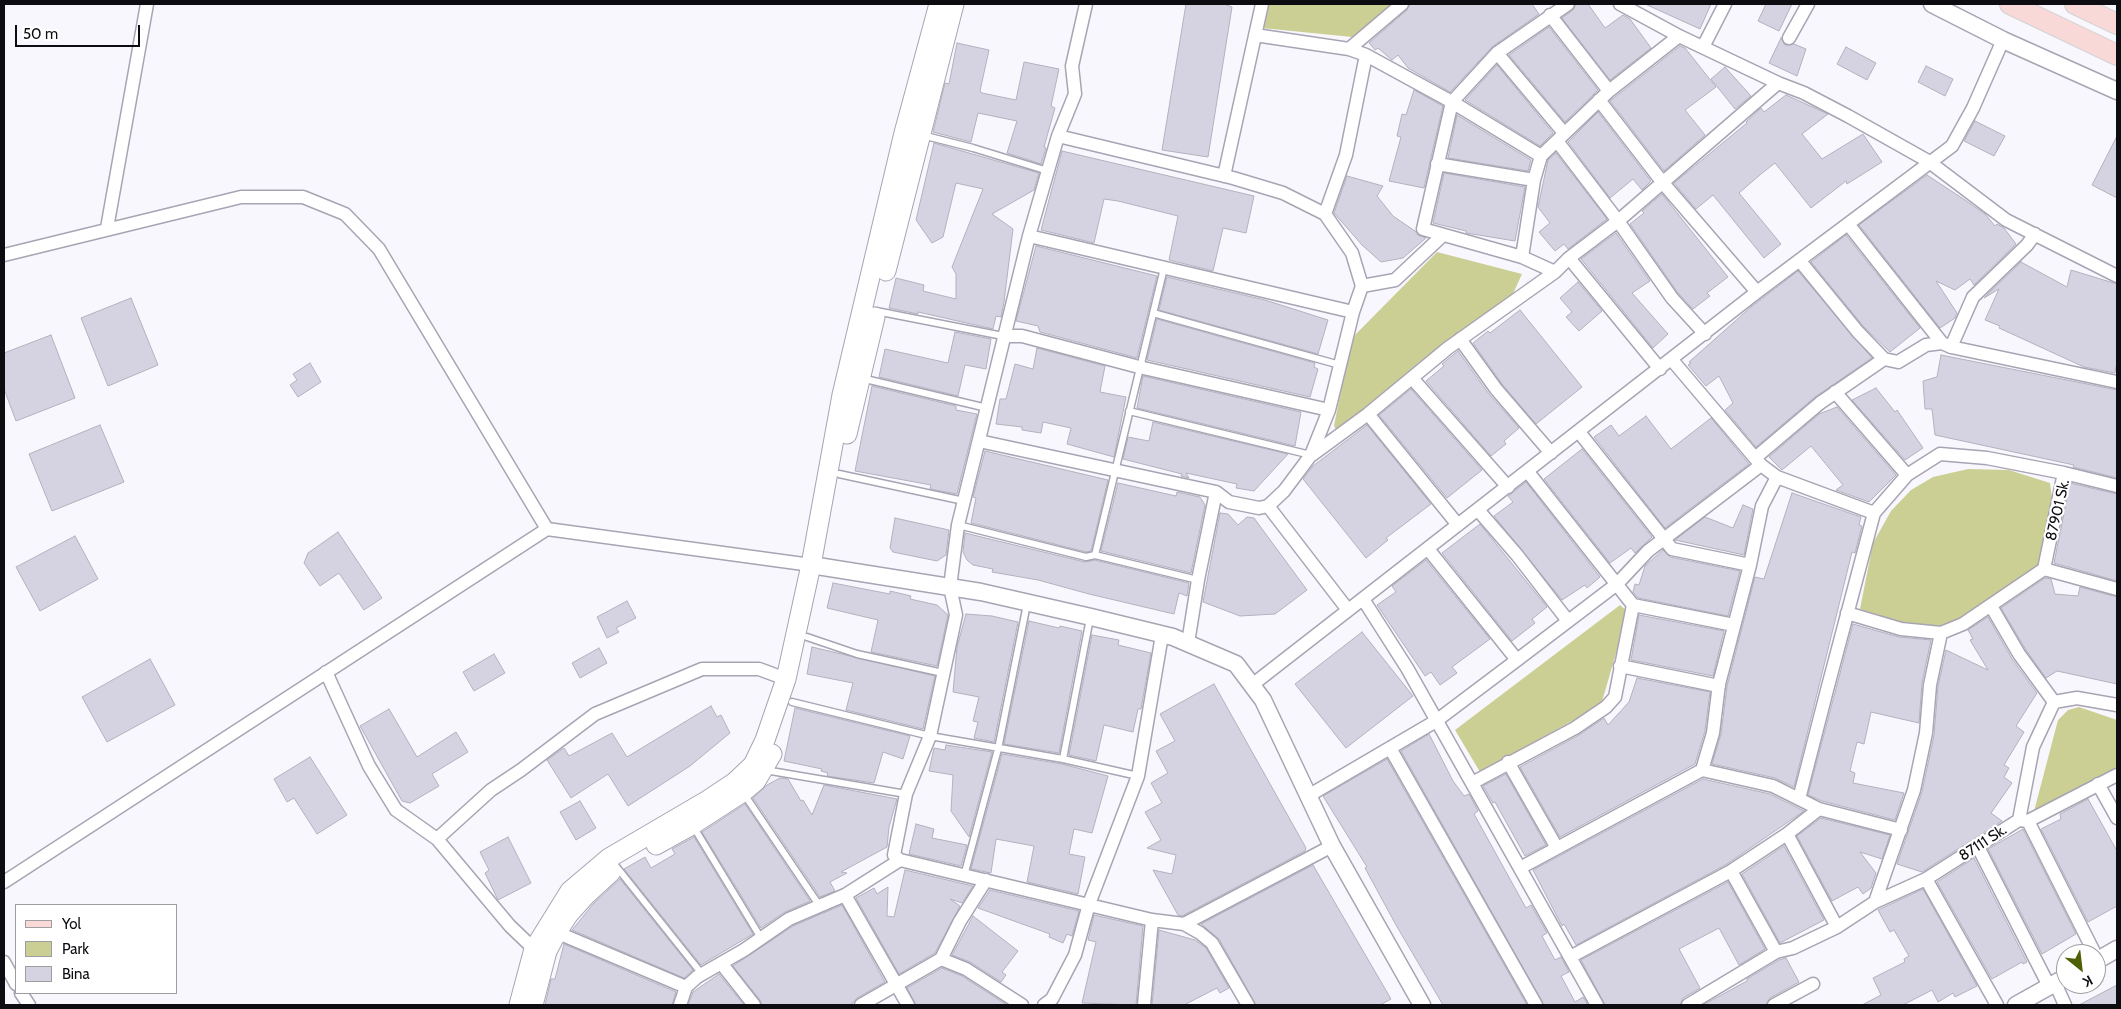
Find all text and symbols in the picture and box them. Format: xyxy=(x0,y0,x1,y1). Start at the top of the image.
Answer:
scale bar xyxy=(18,15,142,47)
text: 50 m xyxy=(23,25,58,43)
street label: 87901 Sk. xyxy=(2042,478,2074,542)
street label: 87111 Sk. xyxy=(1956,821,2010,865)
legend xyxy=(15,904,178,994)
text: Yol xyxy=(62,915,81,933)
text: Park xyxy=(62,940,89,958)
north arrow xyxy=(2056,944,2106,994)
text: Bina xyxy=(62,965,90,983)
text: K xyxy=(2080,971,2096,991)

